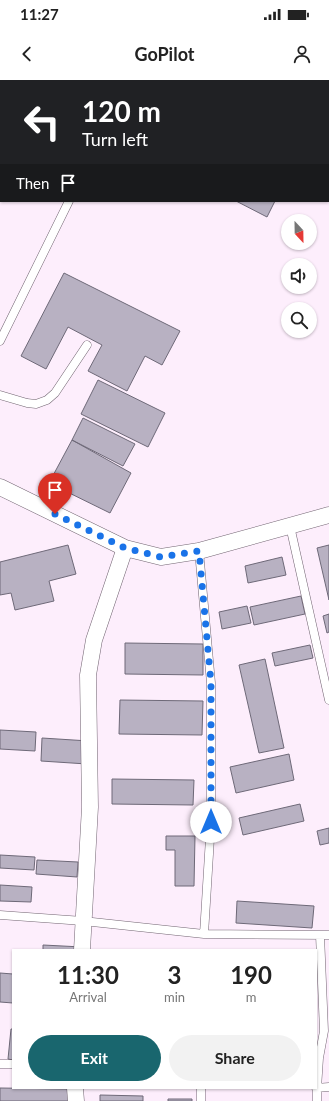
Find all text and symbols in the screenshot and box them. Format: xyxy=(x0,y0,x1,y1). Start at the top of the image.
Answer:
text: 11:27 xyxy=(20,5,59,23)
icon: back xyxy=(16,43,38,65)
text: GoPilot xyxy=(134,43,195,65)
icon: person xyxy=(291,43,313,65)
text: 120 m xyxy=(82,94,161,128)
icon: left xyxy=(16,96,68,148)
text: Turn left xyxy=(82,128,148,150)
icon: arrive xyxy=(57,172,79,194)
text: Then xyxy=(16,174,49,192)
north arrow xyxy=(281,214,317,250)
map controls xyxy=(281,214,317,338)
button: sound xyxy=(281,258,317,294)
button: search xyxy=(281,302,317,338)
pin xyxy=(38,473,72,514)
icon: arrive xyxy=(44,479,66,501)
position arrow xyxy=(190,801,232,843)
text: 11:30 xyxy=(57,960,119,989)
text: 3 xyxy=(168,960,182,989)
text: 190 xyxy=(230,960,272,989)
text: Arrival xyxy=(69,989,107,1005)
text: min xyxy=(164,989,185,1005)
text: m xyxy=(246,989,256,1005)
button: Exit xyxy=(28,1035,161,1081)
button: Share xyxy=(169,1035,301,1081)

